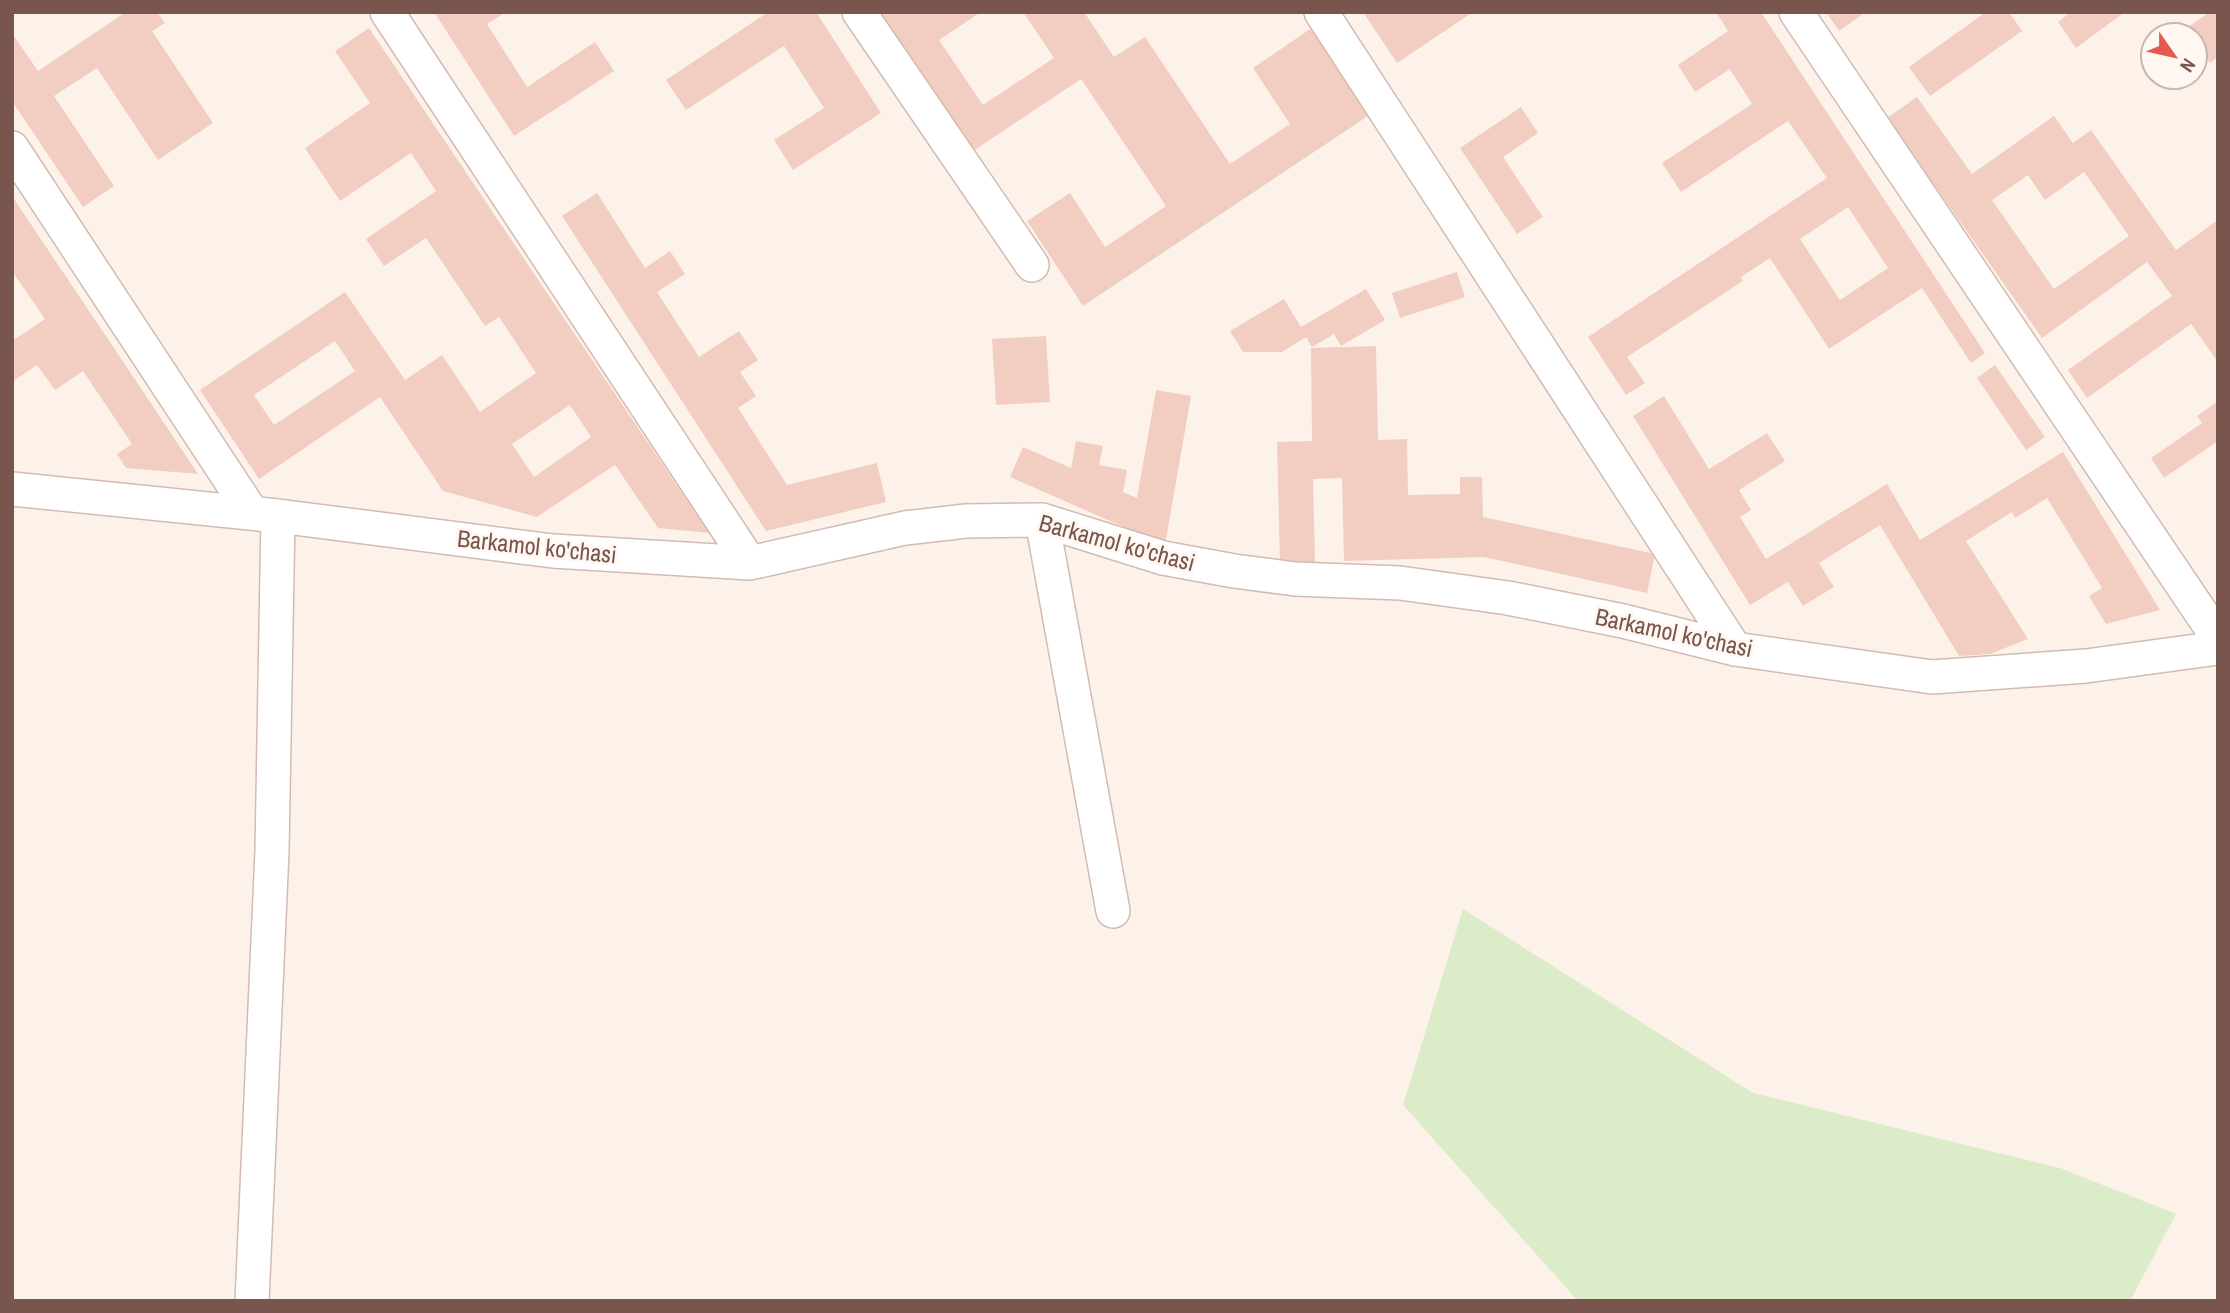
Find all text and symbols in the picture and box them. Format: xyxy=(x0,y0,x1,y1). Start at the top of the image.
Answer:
north arrow xyxy=(2139,21,2209,91)
text: N xyxy=(2174,54,2202,77)
street label: Barkamol ko'chasi xyxy=(1036,506,1199,578)
street label: Barkamol ko'chasi xyxy=(456,522,618,570)
street label: Barkamol ko'chasi xyxy=(1593,600,1756,664)

